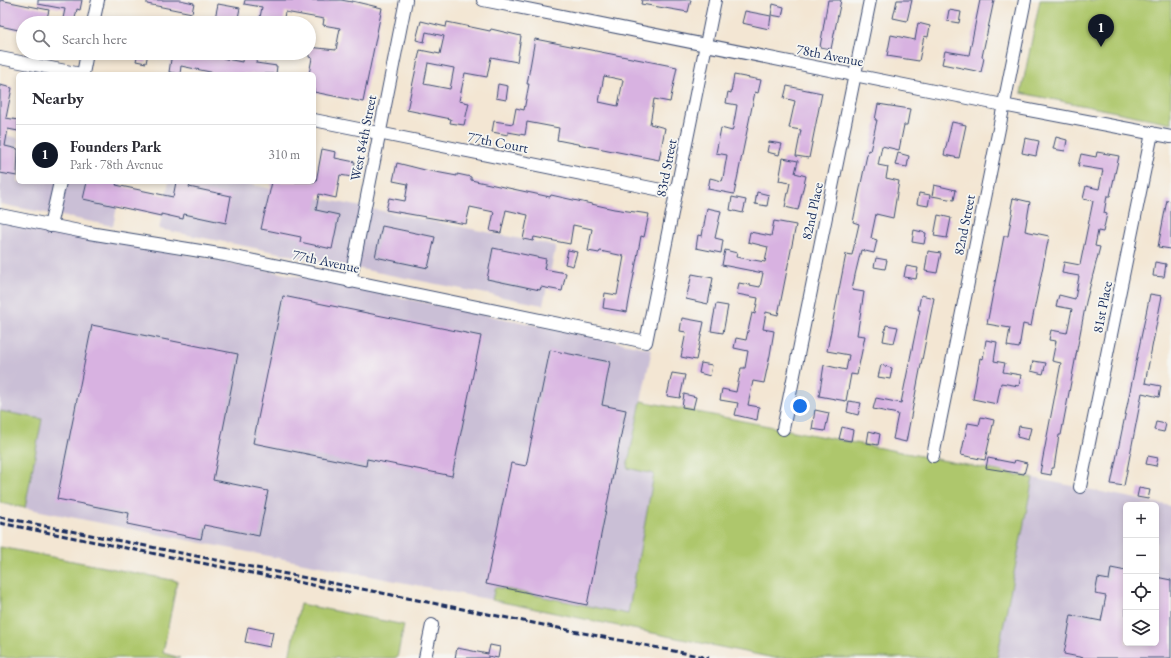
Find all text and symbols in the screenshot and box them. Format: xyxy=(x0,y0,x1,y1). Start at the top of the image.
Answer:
pin: 1 xyxy=(1088,14,1114,47)
search box xyxy=(16,16,316,60)
icon: search xyxy=(30,27,52,49)
text: Search here xyxy=(62,29,127,48)
street label: 78th Avenue xyxy=(795,40,866,70)
text: Nearby xyxy=(32,87,84,109)
street label: West 84th Street xyxy=(346,93,380,183)
street label: 77th Court xyxy=(466,127,530,157)
text: Founders Park xyxy=(70,137,161,156)
street label: 83rd Street xyxy=(652,137,681,199)
text: 1 xyxy=(42,146,48,163)
text: 310 m xyxy=(269,146,300,163)
text: Park · 78th Avenue xyxy=(70,156,163,173)
street label: 82nd Place xyxy=(797,180,827,241)
street label: 82nd Street xyxy=(949,193,979,257)
street label: 77th Avenue xyxy=(291,245,362,277)
street label: 81st Place xyxy=(1088,279,1116,335)
your location xyxy=(790,396,810,416)
map controls xyxy=(1123,502,1159,646)
button: + xyxy=(1123,502,1159,538)
button: − xyxy=(1123,538,1159,574)
button: locate xyxy=(1123,574,1159,610)
button: layers xyxy=(1123,610,1159,646)

